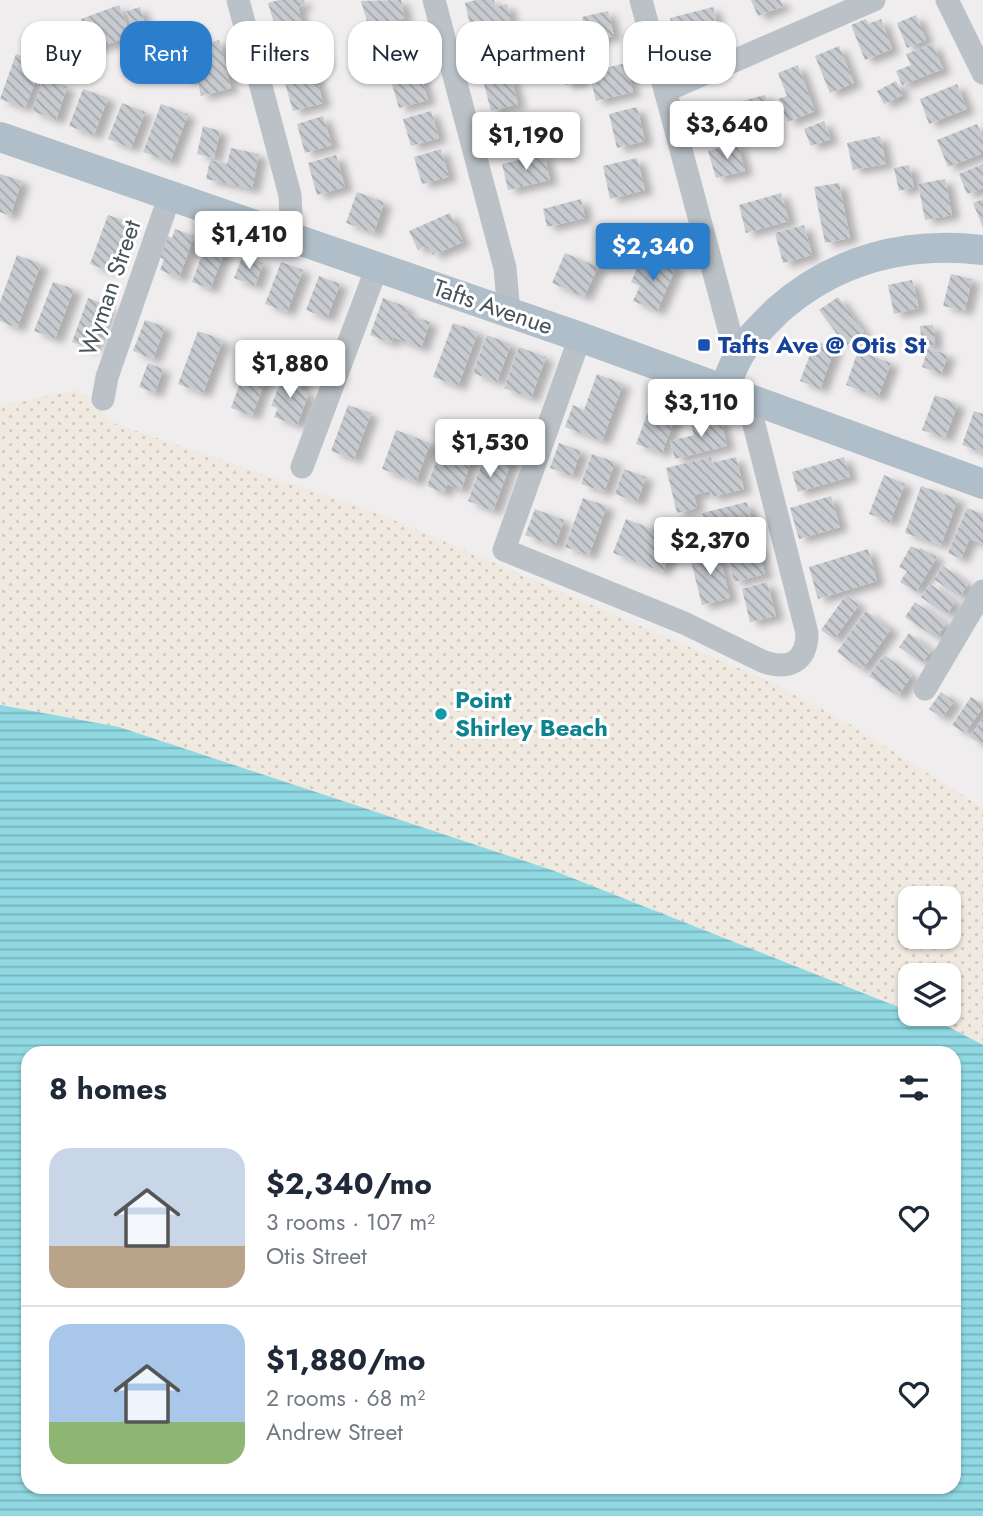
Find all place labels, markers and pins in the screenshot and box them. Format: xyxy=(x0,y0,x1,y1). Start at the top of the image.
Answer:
pin: $3,640 xyxy=(670,102,784,161)
pin: $1,190 xyxy=(469,113,583,172)
pin: $1,410 xyxy=(192,212,306,271)
pin: $2,340 xyxy=(596,224,710,283)
place label: Tafts Ave @ Otis St xyxy=(718,327,926,362)
marker: Tafts Ave @ Otis St xyxy=(696,337,712,353)
pin: $1,880 xyxy=(233,340,347,400)
pin: $3,110 xyxy=(644,380,758,439)
pin: $1,530 xyxy=(433,420,547,479)
pin: $2,370 xyxy=(653,518,767,577)
place label: Point Shirley Beach xyxy=(455,682,608,745)
marker: Point Shirley Beach xyxy=(433,706,449,722)

